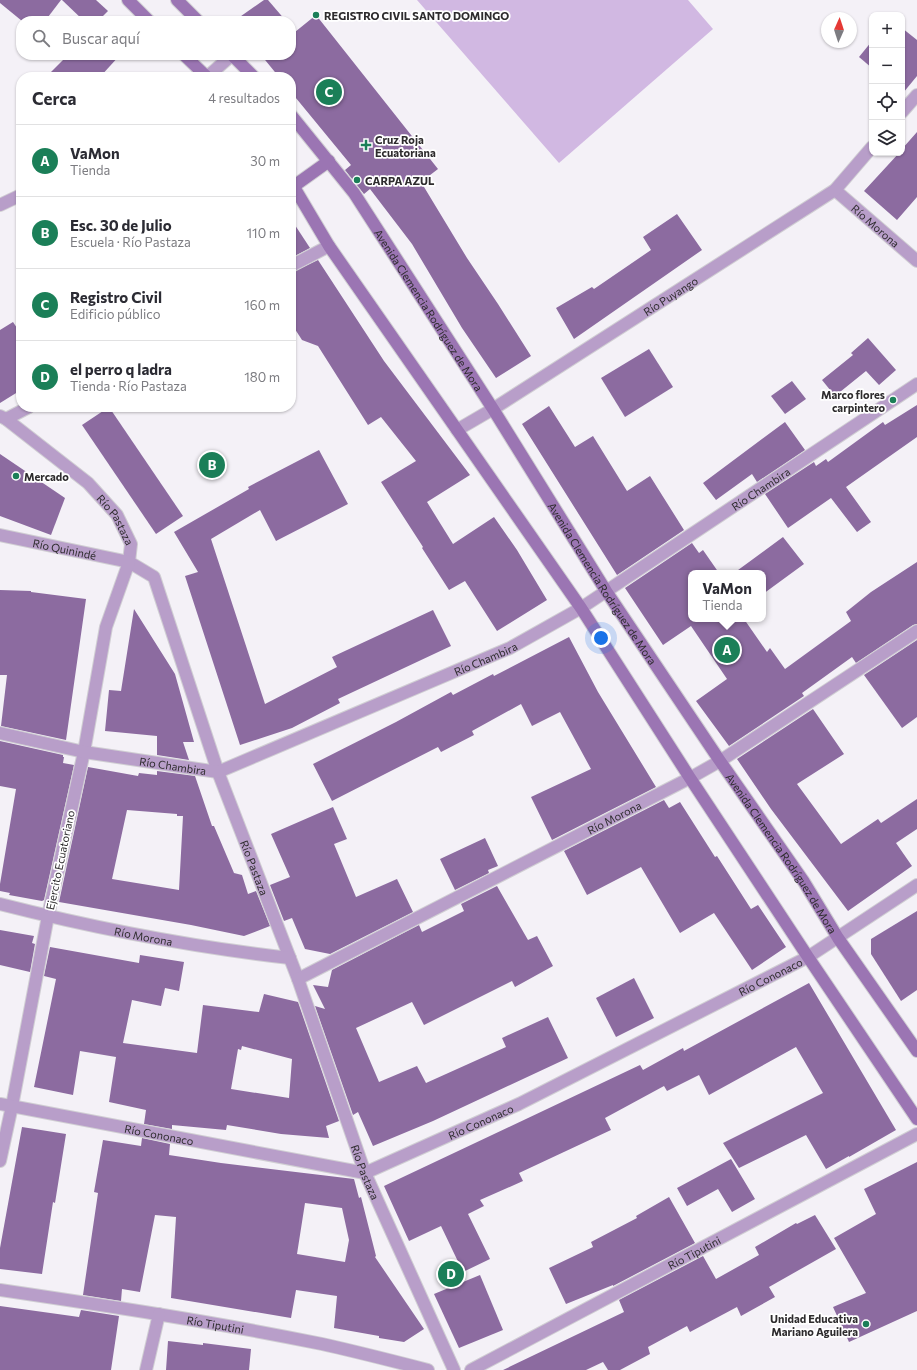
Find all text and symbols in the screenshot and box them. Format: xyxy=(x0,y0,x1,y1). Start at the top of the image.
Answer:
place label: REGISTRO CIVIL SANTO DOMINGO xyxy=(324,9,509,22)
marker: REGISTRO CIVIL SANTO DOMINGO xyxy=(311,10,321,20)
north arrow xyxy=(821,12,857,48)
map controls xyxy=(869,12,905,156)
button: + xyxy=(869,12,905,48)
search box xyxy=(16,16,296,60)
icon: search xyxy=(30,27,52,49)
text: Buscar aquí xyxy=(62,29,140,47)
button: − xyxy=(869,48,905,84)
pin: C xyxy=(316,77,342,107)
button: locate xyxy=(869,84,905,120)
text: Cerca xyxy=(32,88,77,109)
text: 4 resultados xyxy=(208,90,280,106)
button: layers xyxy=(869,120,905,156)
place label: Cruz Roja Ecuatoriana xyxy=(375,133,436,159)
marker: Cruz Roja Ecuatoriana xyxy=(360,139,372,151)
text: VaMon xyxy=(70,144,120,162)
text: A xyxy=(40,153,50,169)
text: 30 m xyxy=(250,153,280,169)
text: Tienda xyxy=(70,162,110,178)
place label: CARPA AZUL xyxy=(365,174,435,187)
marker: CARPA AZUL xyxy=(352,175,362,185)
street label: Río Morona xyxy=(849,201,902,250)
text: Esc. 30 de Julio xyxy=(70,216,172,234)
text: B xyxy=(41,225,49,241)
text: 110 m xyxy=(247,225,280,241)
street label: Avenida Clemencia Rodríguez de Mora xyxy=(372,226,486,393)
text: Escuela · Río Pastaza xyxy=(70,234,191,250)
street label: Río Puyango xyxy=(640,273,700,318)
text: Registro Civil xyxy=(70,288,162,306)
text: C xyxy=(41,297,49,313)
text: 160 m xyxy=(244,297,280,313)
text: Edificio público xyxy=(70,306,161,322)
text: el perro q ladra xyxy=(70,360,172,378)
text: D xyxy=(40,369,50,385)
text: 180 m xyxy=(244,369,280,385)
text: Tienda · Río Pastaza xyxy=(70,378,187,394)
place label: Marco flores carpintero xyxy=(821,388,885,414)
marker: Marco flores carpintero xyxy=(888,395,898,405)
pin: B xyxy=(199,450,225,480)
street label: Río Chambira xyxy=(729,464,792,513)
place label: Mercado xyxy=(24,470,69,483)
marker: Mercado xyxy=(11,471,21,481)
street label: Río Pastaza xyxy=(95,491,137,547)
street label: Avenida Clemencia Rodríguez de Mora xyxy=(546,500,660,667)
street label: Río Quinindé xyxy=(32,536,98,562)
popup xyxy=(688,570,766,622)
text: VaMon xyxy=(702,579,752,597)
text: Tienda xyxy=(702,597,742,613)
your location xyxy=(591,628,611,648)
pin: A xyxy=(714,635,740,665)
street label: Río Chambira xyxy=(452,639,519,678)
street label: Río Chambira xyxy=(139,754,207,777)
street label: Avenida Clemencia Rodríguez de Mora xyxy=(724,770,840,936)
street label: Río Morona xyxy=(585,798,643,836)
street label: Ejercito Ecuatoriano xyxy=(43,809,77,911)
street label: Río Pastaza xyxy=(238,838,271,897)
street label: Río Morona xyxy=(113,924,174,947)
street label: Río Cononaco xyxy=(736,954,805,998)
street label: Río Cononaco xyxy=(446,1101,515,1142)
street label: Río Cononaco xyxy=(124,1121,195,1147)
street label: Río Pastaza xyxy=(349,1143,383,1201)
street label: Río Tiputini xyxy=(665,1233,723,1271)
pin: D xyxy=(438,1259,464,1289)
place label: Unidad Educativa Mariano Aguilera xyxy=(770,1312,858,1338)
street label: Río Tiputini xyxy=(186,1313,245,1335)
marker: Unidad Educativa Mariano Aguilera xyxy=(861,1319,871,1329)

